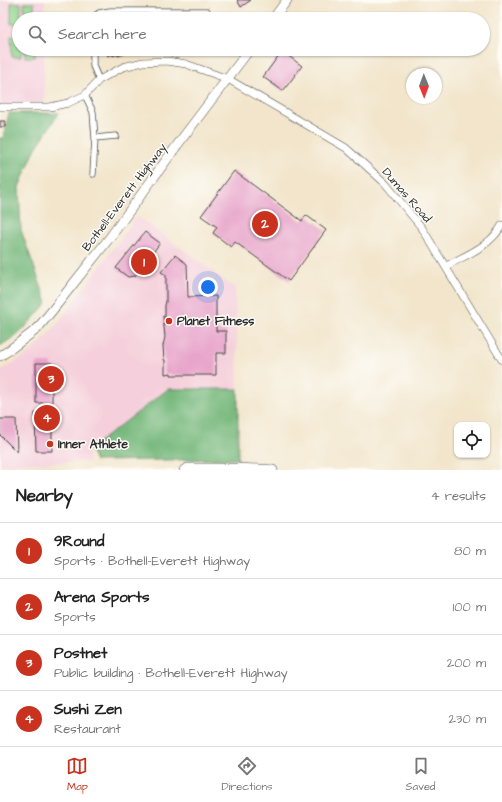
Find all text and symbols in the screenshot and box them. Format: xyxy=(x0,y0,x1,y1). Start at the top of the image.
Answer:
search box xyxy=(12,12,490,56)
icon: search xyxy=(26,23,48,45)
text: Search here xyxy=(58,24,147,45)
north arrow xyxy=(406,68,442,104)
street label: Bothell-Everett Highway xyxy=(78,140,172,255)
street label: Dumas Road xyxy=(378,164,435,226)
pin: 2 xyxy=(252,209,278,239)
pin: 1 xyxy=(131,247,157,277)
your location xyxy=(198,277,218,297)
place label: Planet Fitness xyxy=(177,313,254,330)
marker: Planet Fitness xyxy=(164,316,174,326)
pin: 3 xyxy=(38,364,64,394)
pin: 4 xyxy=(34,403,60,433)
map controls xyxy=(454,422,490,458)
button: locate xyxy=(454,422,490,458)
place label: Inner Athlete xyxy=(58,436,128,453)
marker: Inner Athlete xyxy=(45,439,55,449)
text: Nearby xyxy=(16,484,73,508)
text: 4 results xyxy=(431,487,486,505)
text: 9Round xyxy=(54,531,104,552)
text: 1 xyxy=(28,542,30,560)
text: 80 m xyxy=(454,542,486,560)
text: Sports · Bothell-Everett Highway xyxy=(54,552,250,570)
text: Arena Sports xyxy=(54,587,149,608)
text: 2 xyxy=(25,598,33,616)
text: 100 m xyxy=(453,598,486,616)
text: Sports xyxy=(54,608,96,626)
text: Postnet xyxy=(54,643,107,664)
text: 3 xyxy=(26,654,32,672)
text: 200 m xyxy=(447,654,486,672)
text: Public building · Bothell-Everett Highway xyxy=(54,664,288,682)
text: Sushi Zen xyxy=(54,699,122,720)
text: 4 xyxy=(25,710,33,728)
text: 230 m xyxy=(448,710,486,728)
text: Restaurant xyxy=(54,720,121,738)
tab: Map xyxy=(66,755,88,794)
tab: Directions xyxy=(221,755,273,794)
tab: Saved xyxy=(406,755,436,794)

